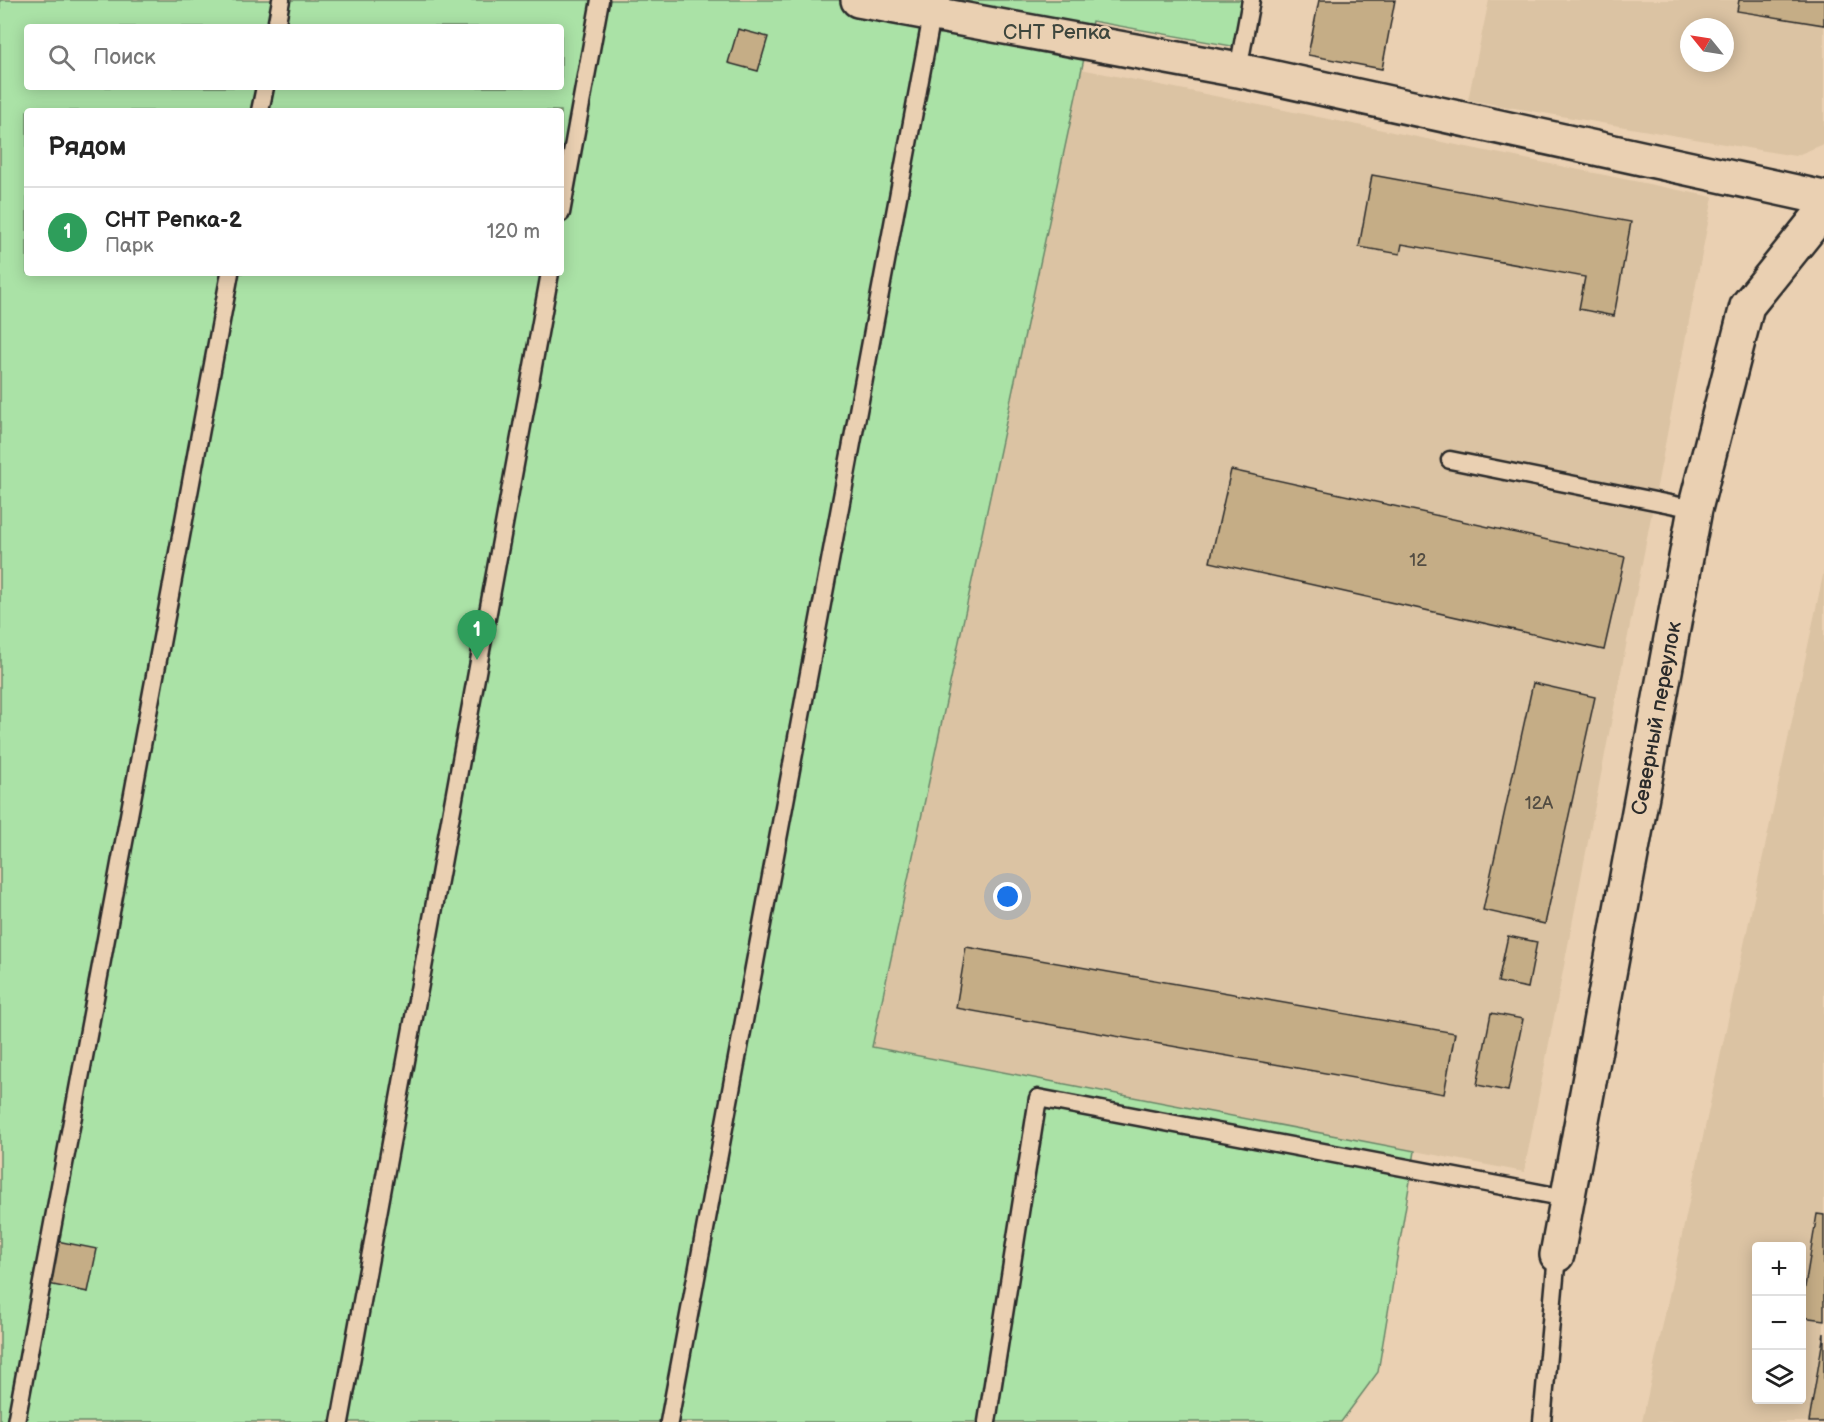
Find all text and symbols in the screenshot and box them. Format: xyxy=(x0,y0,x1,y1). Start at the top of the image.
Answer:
north arrow xyxy=(1680,18,1734,72)
park label: СНТ Репка xyxy=(1003,20,1112,45)
search box xyxy=(24,24,564,90)
icon: search xyxy=(45,41,78,74)
text: Поиск xyxy=(93,44,156,71)
text: Рядом xyxy=(48,132,126,163)
text: СНТ Репка-2 xyxy=(105,207,242,234)
text: 1 xyxy=(63,220,72,244)
text: 120 m xyxy=(487,220,540,244)
text: Парк xyxy=(105,234,154,258)
house number: 12 xyxy=(1409,550,1427,571)
pin: 1 xyxy=(458,610,496,660)
street label: Северный переулок xyxy=(1627,619,1687,817)
house number: 12А xyxy=(1525,793,1553,814)
your location xyxy=(993,882,1022,911)
map controls xyxy=(1752,1242,1806,1404)
button: + xyxy=(1752,1242,1806,1296)
button: − xyxy=(1752,1296,1806,1350)
button: layers xyxy=(1752,1350,1806,1404)

